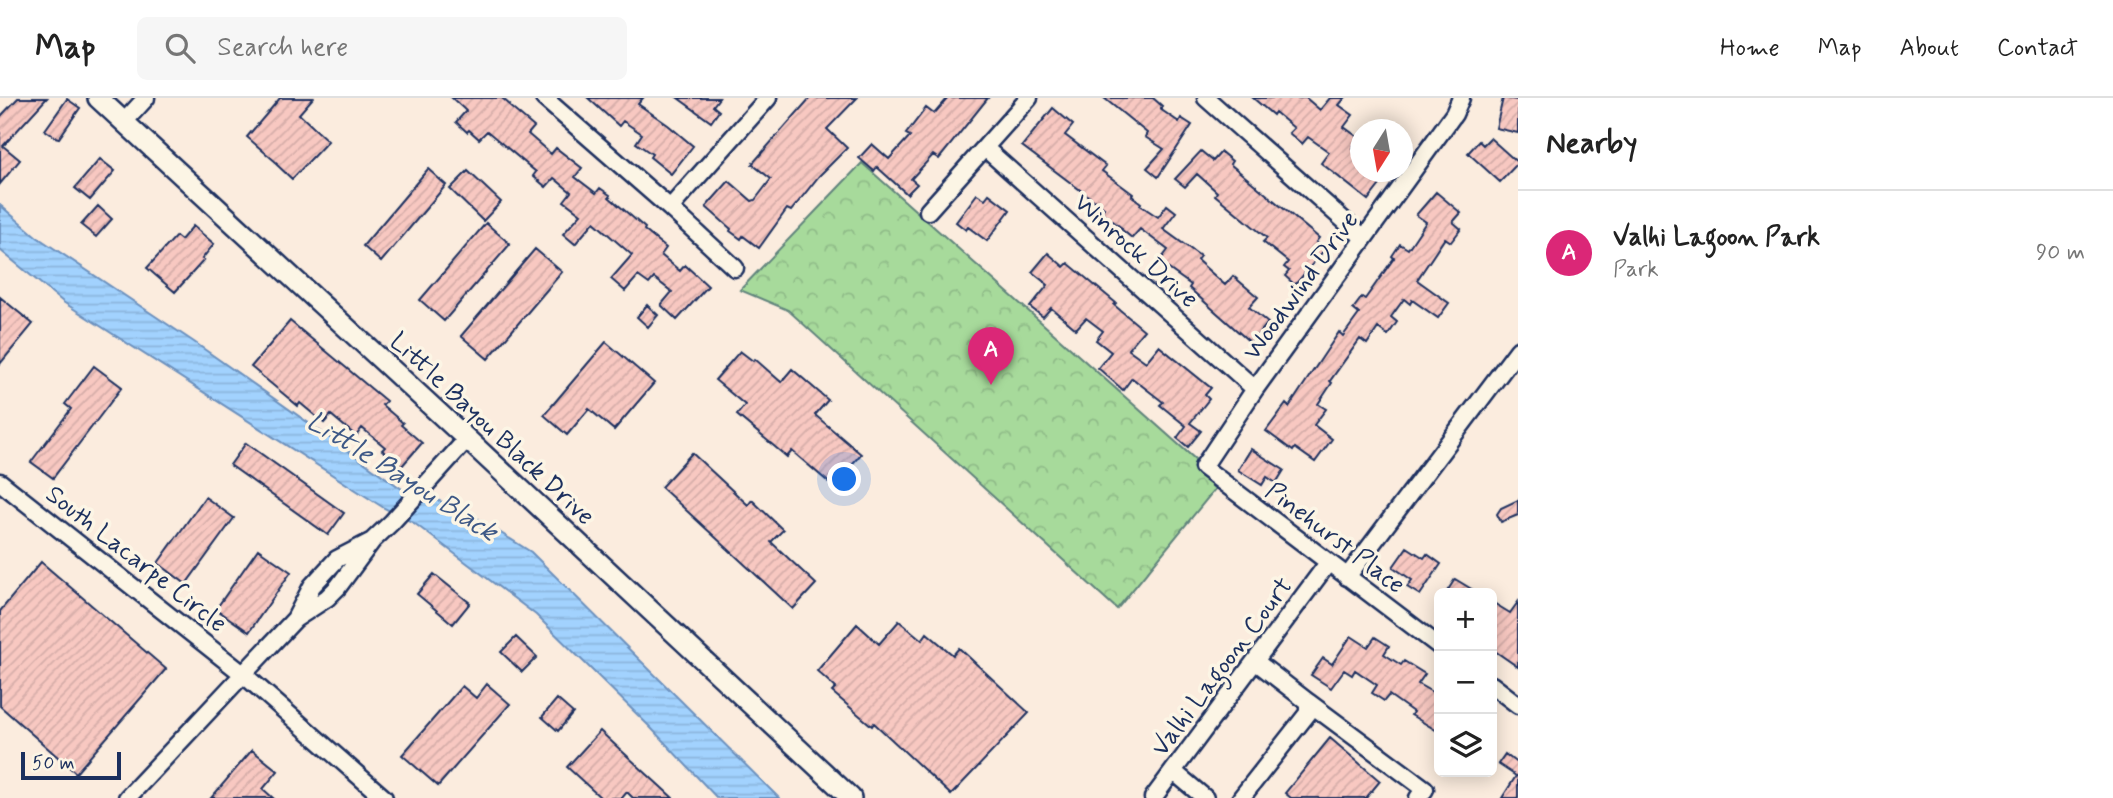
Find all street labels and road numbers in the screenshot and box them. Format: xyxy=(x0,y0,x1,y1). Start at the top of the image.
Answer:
street label: Winrock Drive xyxy=(1066,187,1205,316)
street label: Woodwind Drive xyxy=(1236,205,1367,368)
street label: Little Bayou Black Drive xyxy=(382,323,604,533)
street label: Pinehurst Place xyxy=(1258,475,1412,602)
street label: South Lacarpe Circle xyxy=(38,478,234,641)
street label: Valhi Lagoon Court xyxy=(1144,571,1304,766)

